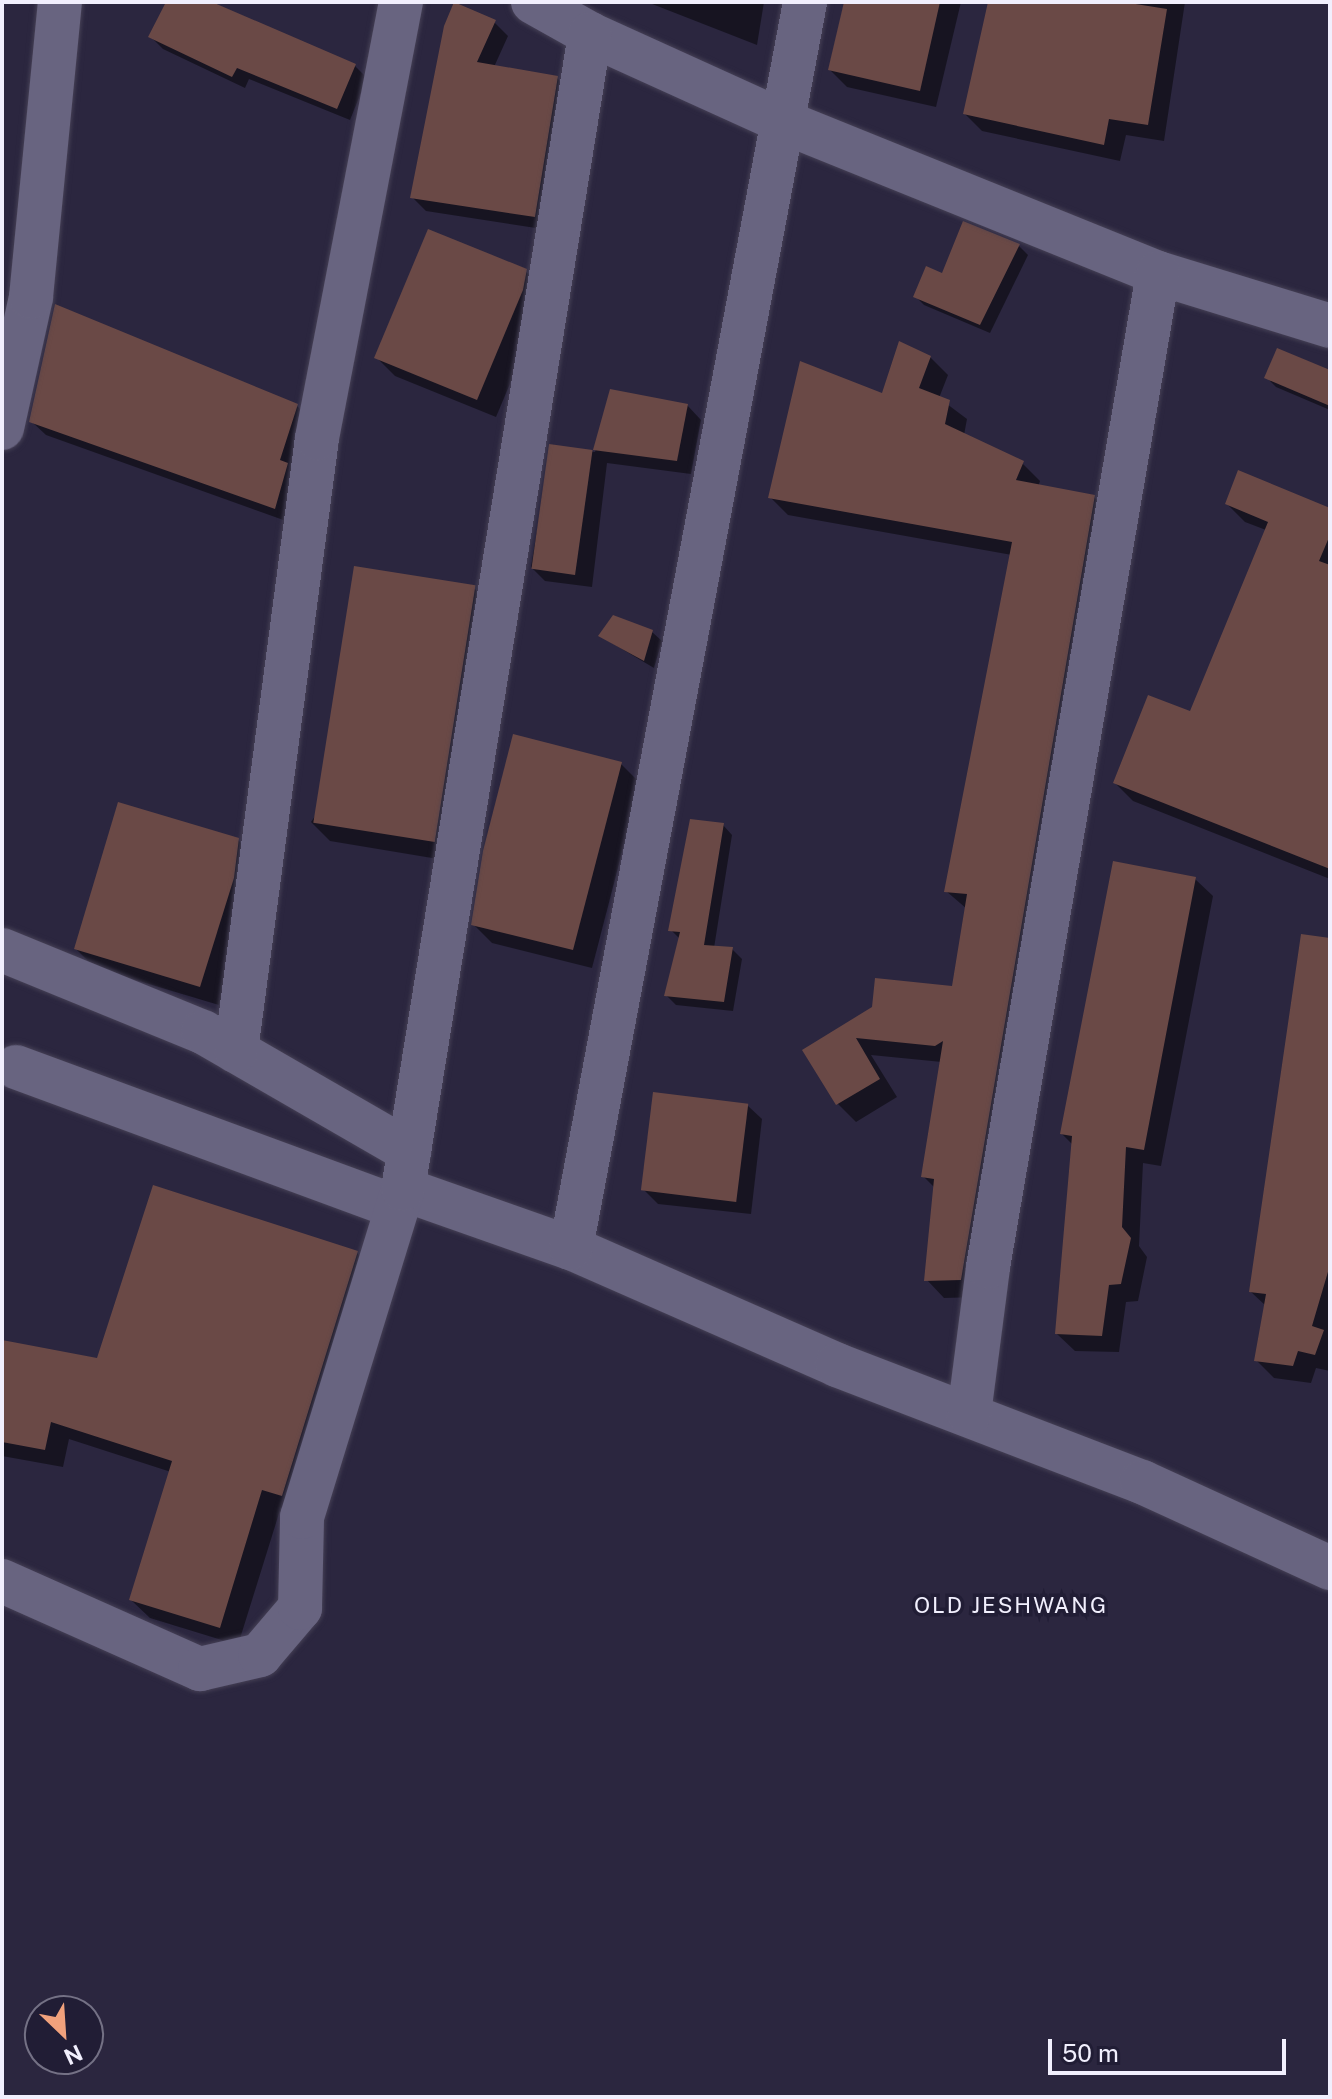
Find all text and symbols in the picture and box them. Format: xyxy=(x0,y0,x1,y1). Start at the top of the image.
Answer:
district label: OLD JESHWANG xyxy=(914,1593,1108,1619)
north arrow xyxy=(24,1995,104,2075)
scale bar xyxy=(1052,2023,1290,2073)
text: 50 m xyxy=(1062,2039,1119,2067)
text: N xyxy=(60,2040,87,2070)

